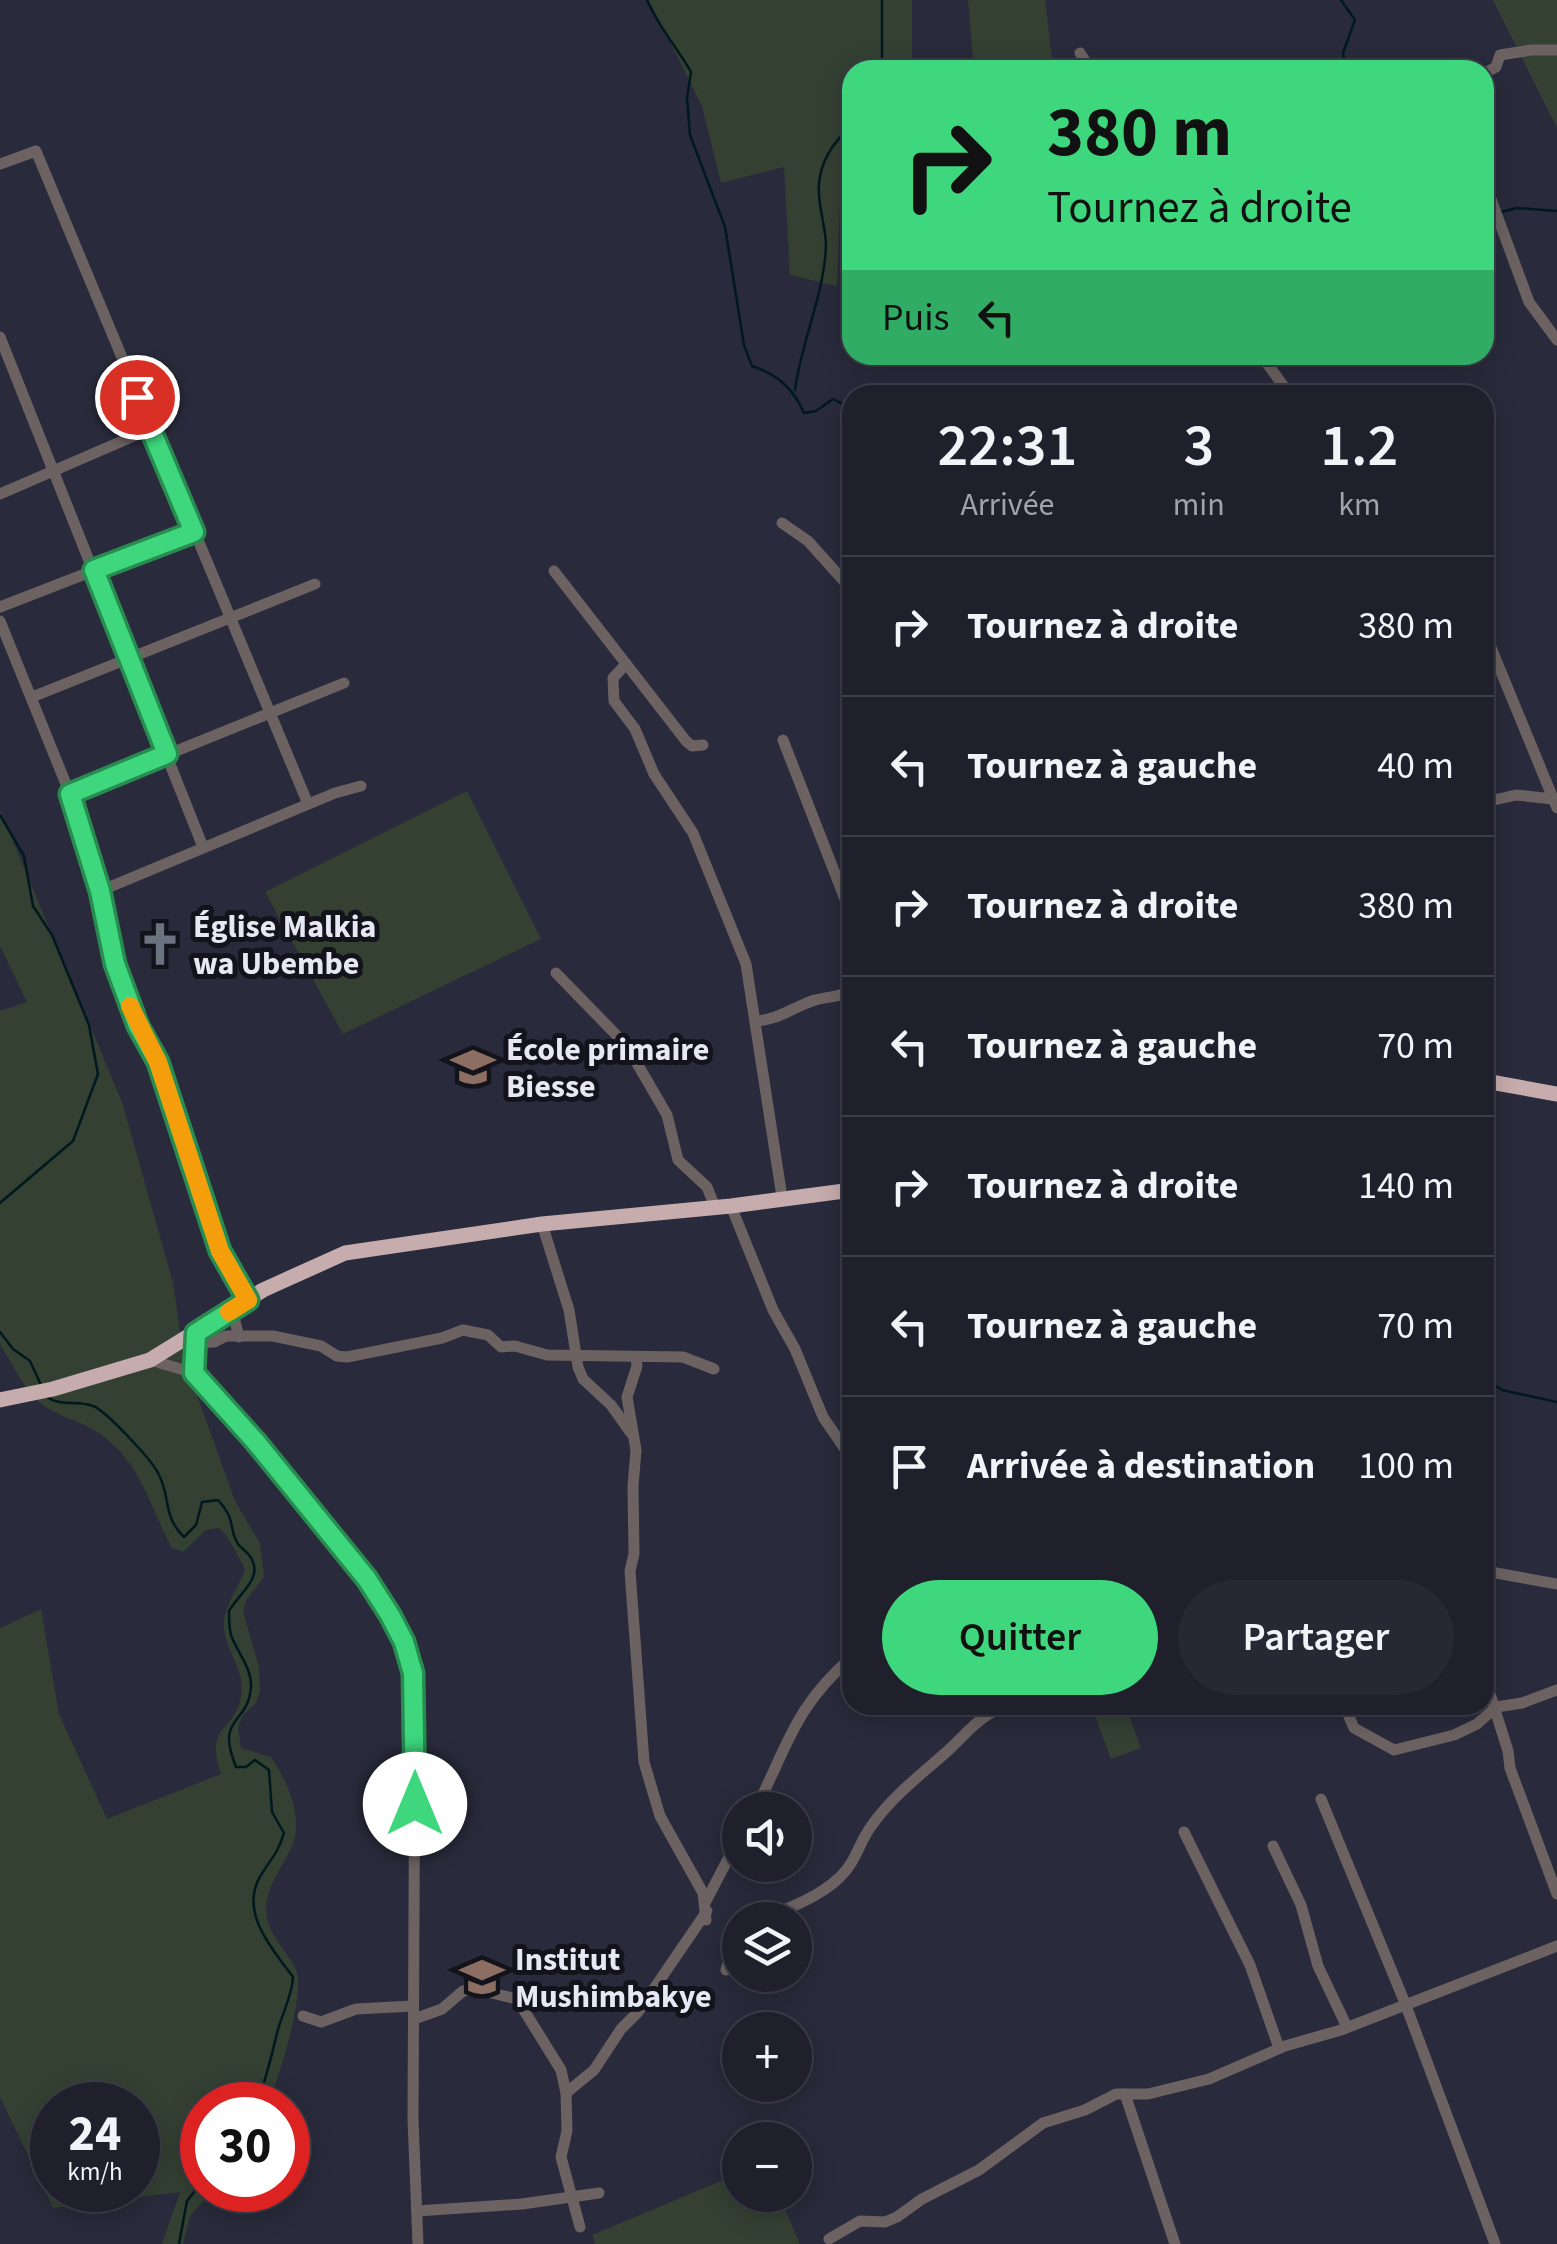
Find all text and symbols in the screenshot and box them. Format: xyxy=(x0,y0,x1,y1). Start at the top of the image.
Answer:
text: 380 m xyxy=(1047,83,1232,183)
icon: right xyxy=(882,100,1012,230)
text: Tournez à droite xyxy=(1047,176,1352,240)
icon: left xyxy=(969,290,1024,345)
text: Puis xyxy=(882,291,949,345)
pin xyxy=(95,355,180,440)
icon: arrive xyxy=(110,370,165,425)
text: 22:31 xyxy=(938,404,1077,489)
text: 3 xyxy=(1183,404,1214,489)
text: 1.2 xyxy=(1320,404,1398,489)
text: Arrivée xyxy=(960,482,1054,528)
text: min xyxy=(1173,482,1225,528)
text: km xyxy=(1338,482,1381,528)
icon: right xyxy=(882,599,937,654)
text: Tournez à droite xyxy=(967,599,1239,653)
text: 380 m xyxy=(1358,599,1454,653)
icon: left xyxy=(882,739,937,794)
text: Tournez à gauche xyxy=(967,739,1257,793)
text: 40 m xyxy=(1377,739,1454,793)
icon: right xyxy=(882,879,937,934)
text: Tournez à droite xyxy=(967,879,1239,933)
text: 380 m xyxy=(1358,879,1454,933)
place label: Église Malkia wa Ubembe xyxy=(193,904,376,987)
church icon: Église Malkia wa Ubembe xyxy=(136,920,184,968)
icon: left xyxy=(882,1019,937,1074)
text: Tournez à gauche xyxy=(967,1019,1257,1073)
text: 70 m xyxy=(1377,1019,1454,1073)
place label: École primaire Biesse xyxy=(506,1027,709,1110)
school or university icon: École primaire Biesse xyxy=(449,1043,497,1091)
icon: right xyxy=(882,1159,937,1214)
text: Tournez à droite xyxy=(967,1159,1239,1213)
text: 140 m xyxy=(1358,1159,1454,1213)
icon: left xyxy=(882,1299,937,1354)
text: Tournez à gauche xyxy=(967,1299,1257,1353)
text: 70 m xyxy=(1377,1299,1454,1353)
icon: arrive xyxy=(882,1439,937,1494)
text: Arrivée à destination xyxy=(967,1439,1315,1493)
text: 100 m xyxy=(1358,1439,1454,1493)
button: Quitter xyxy=(882,1580,1158,1695)
button: Partager xyxy=(1178,1580,1454,1695)
position arrow xyxy=(363,1752,467,1856)
map controls xyxy=(722,1792,812,2212)
button: sound xyxy=(722,1792,812,1882)
button: layers xyxy=(722,1902,812,1992)
place label: Institut Mushimbakye xyxy=(515,1937,712,2020)
school or university icon: Institut Mushimbakye xyxy=(458,1953,506,2001)
button: + xyxy=(722,2012,812,2102)
speed limit sign: 30 xyxy=(180,2082,310,2212)
text: 24 xyxy=(69,2099,121,2170)
button: − xyxy=(722,2122,812,2212)
text: km/h xyxy=(67,2154,123,2190)

